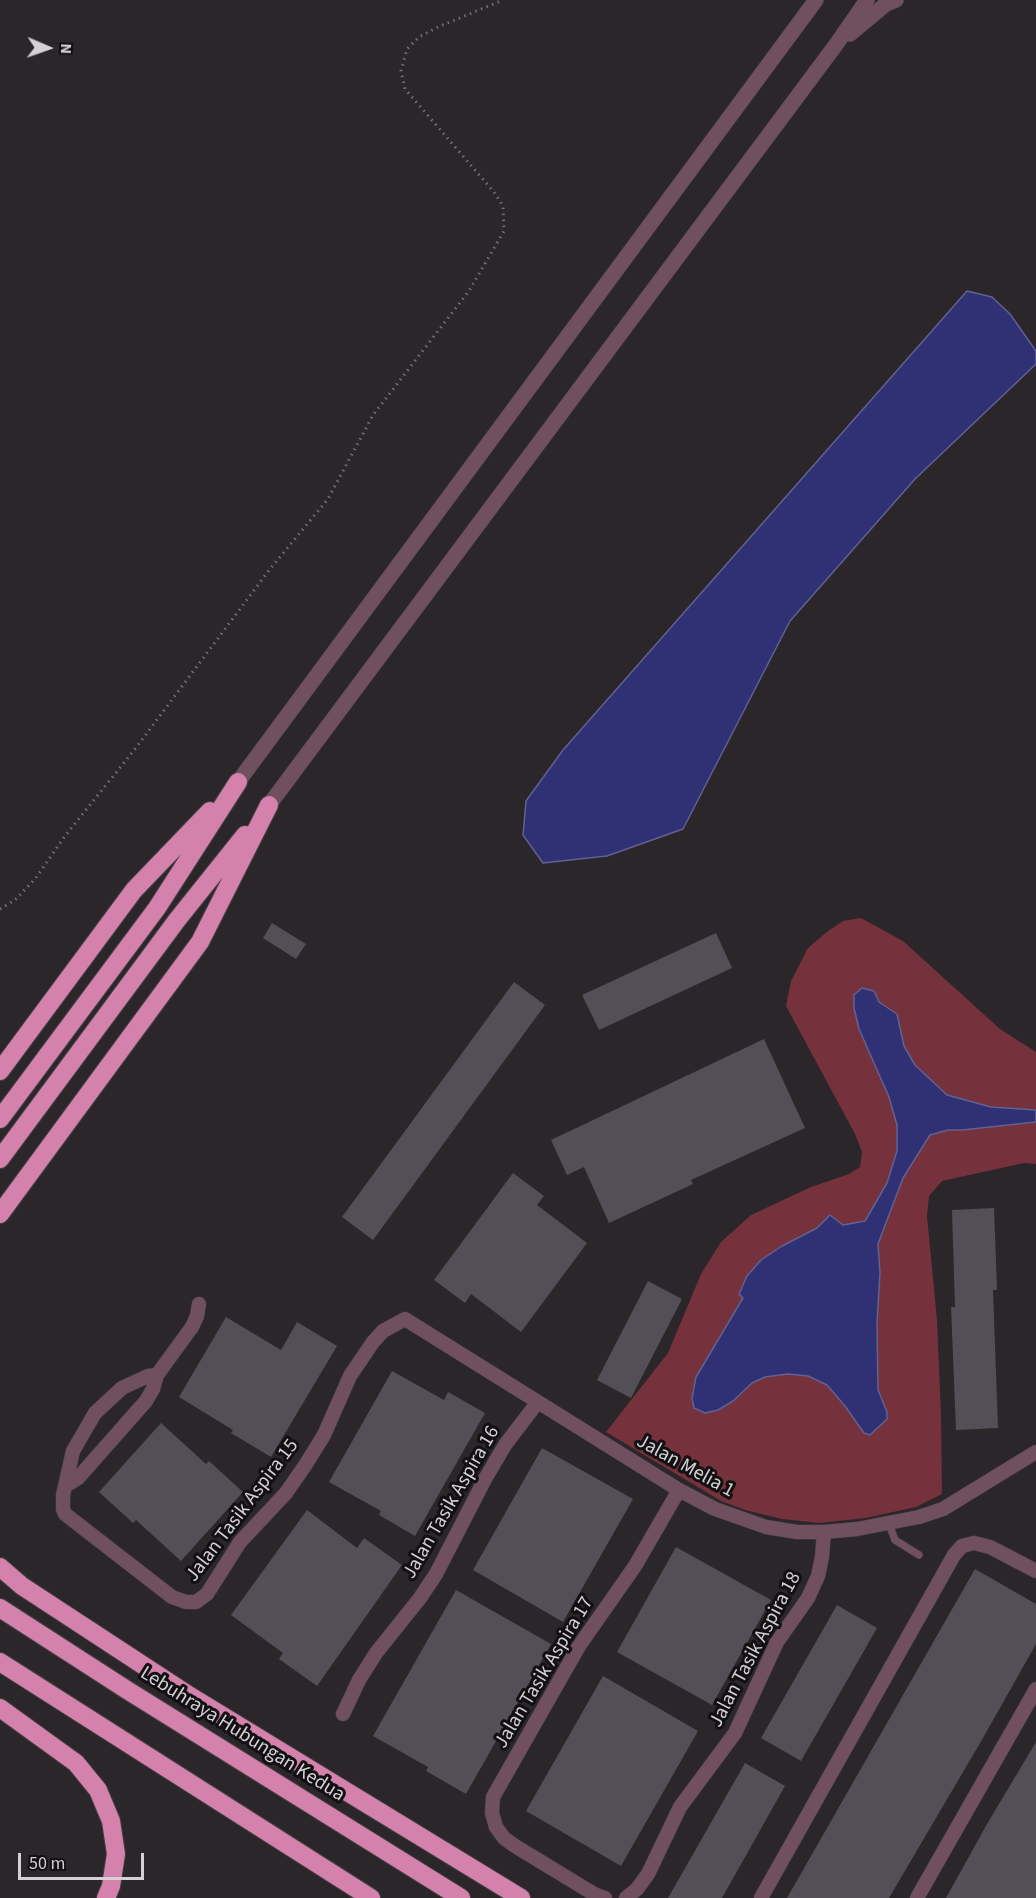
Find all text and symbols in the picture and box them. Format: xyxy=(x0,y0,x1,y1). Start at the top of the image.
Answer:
north arrow xyxy=(18,18,78,78)
text: N xyxy=(55,43,77,54)
street label: Jalan Tasik Aspira 16 xyxy=(398,1422,506,1584)
street label: Jalan Melia 1 xyxy=(632,1430,738,1504)
street label: Jalan Tasik Aspira 15 xyxy=(182,1435,304,1587)
street label: Jalan Tasik Aspira 18 xyxy=(705,1568,807,1732)
street label: Jalan Tasik Aspira 17 xyxy=(490,1593,600,1753)
street label: Lebuhraya Hubungan Kedua xyxy=(135,1662,349,1808)
scale bar xyxy=(21,1841,147,1879)
text: 50 m xyxy=(29,1851,65,1876)

